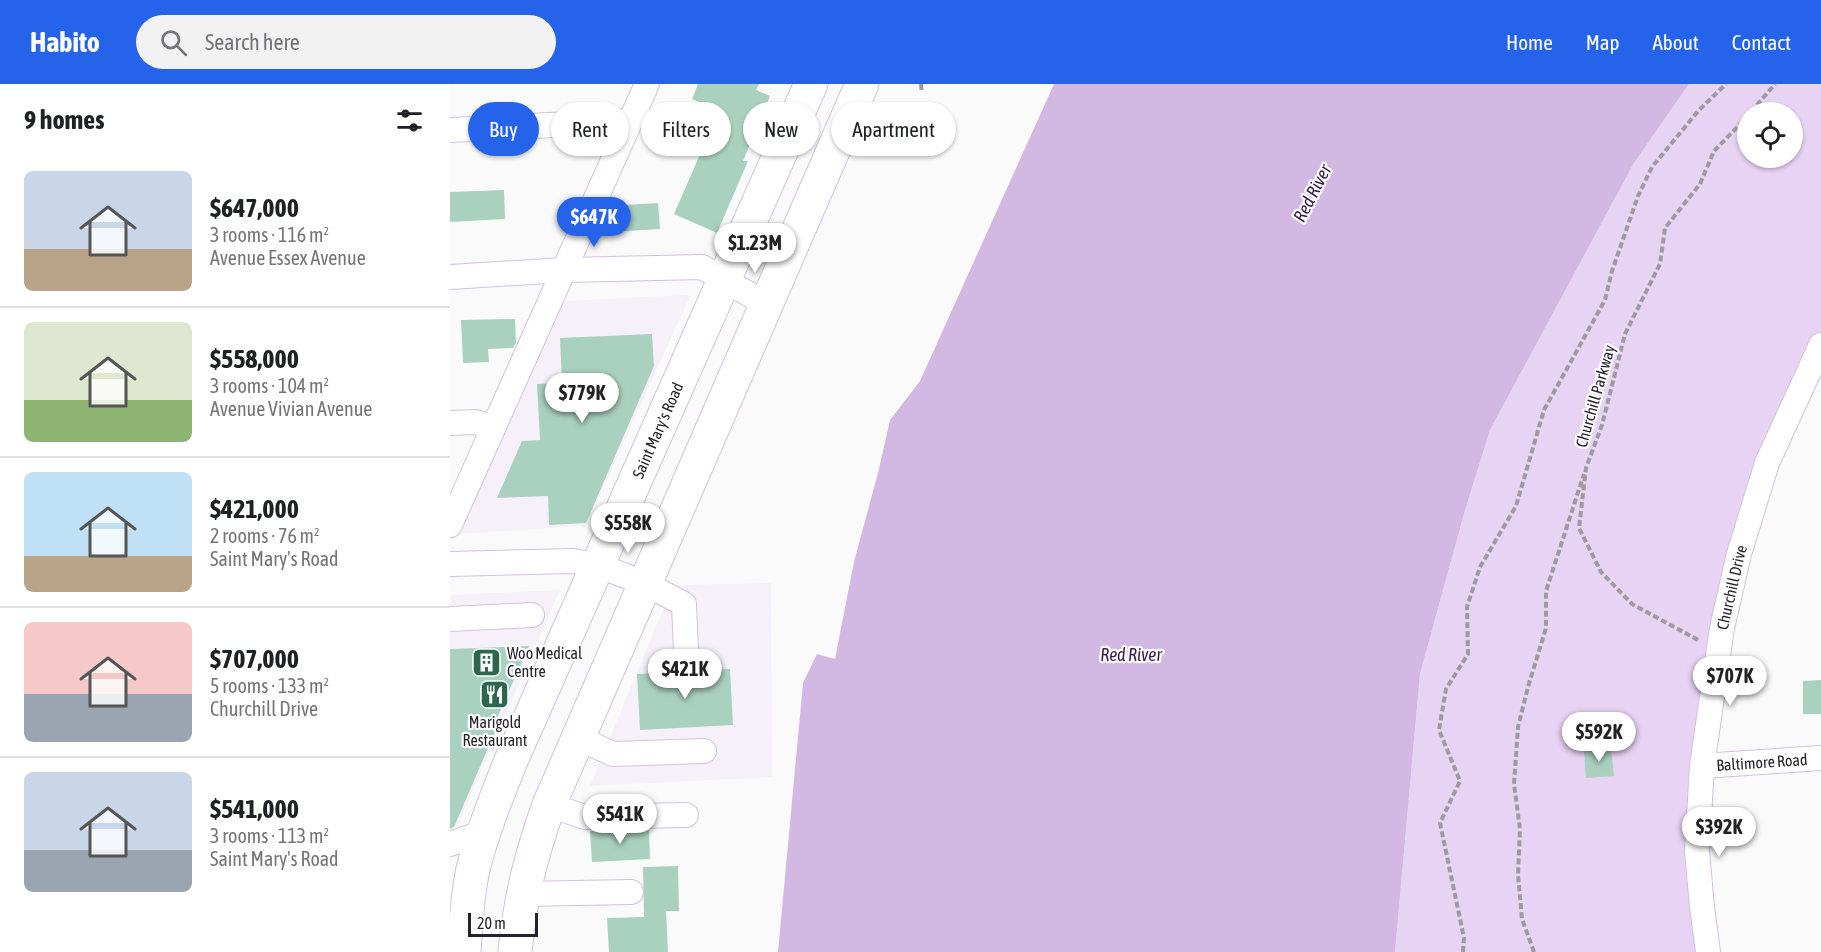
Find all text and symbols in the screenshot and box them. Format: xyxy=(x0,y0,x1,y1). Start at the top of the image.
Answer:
search box xyxy=(136,15,556,69)
text: Habito xyxy=(30,26,100,58)
icon: search xyxy=(157,26,190,59)
text: Search here xyxy=(205,29,300,55)
text: Home xyxy=(1506,30,1553,54)
text: Map xyxy=(1586,30,1620,54)
text: About xyxy=(1653,30,1699,54)
text: Contact xyxy=(1732,30,1791,54)
chip: Buy xyxy=(468,102,539,156)
chip: Rent xyxy=(551,102,629,156)
chip: Filters xyxy=(641,102,731,156)
chip: New xyxy=(743,102,819,156)
chip: Apartment xyxy=(831,102,956,156)
map controls xyxy=(1737,102,1803,168)
button: locate xyxy=(1737,102,1803,168)
icon: filters xyxy=(393,104,426,137)
text: 9 homes xyxy=(24,105,104,135)
water label: Red River xyxy=(1289,160,1336,225)
text: $647,000 xyxy=(210,193,299,223)
icon: home xyxy=(72,195,144,267)
pin: $647K xyxy=(552,197,636,248)
text: $647K xyxy=(571,205,617,228)
text: 3 rooms · 116 m² xyxy=(210,223,329,246)
pin: $1.23M xyxy=(706,223,804,274)
text: $1.23M xyxy=(728,231,782,254)
text: Avenue Essex Avenue xyxy=(210,246,366,269)
street label: Churchill Parkway xyxy=(1572,342,1619,450)
text: $558,000 xyxy=(210,344,299,374)
icon: home xyxy=(72,346,144,418)
pin: $779K xyxy=(540,373,624,424)
text: 3 rooms · 104 m² xyxy=(210,374,329,397)
street label: Saint Mary's Road xyxy=(628,379,687,481)
text: $779K xyxy=(559,381,605,404)
text: Avenue Vivian Avenue xyxy=(210,397,372,420)
text: $421,000 xyxy=(210,494,299,524)
icon: home xyxy=(72,496,144,568)
pin: $558K xyxy=(586,503,670,554)
text: $558K xyxy=(605,511,651,534)
text: 2 rooms · 76 m² xyxy=(210,524,320,547)
street label: Churchill Drive xyxy=(1713,543,1750,631)
text: Saint Mary's Road xyxy=(210,547,339,570)
text: $707,000 xyxy=(210,644,299,674)
place label: Woo Medical Centre xyxy=(507,644,583,680)
water label: Red River xyxy=(1100,644,1163,665)
icon: home xyxy=(72,646,144,718)
building icon: Woo Medical Centre xyxy=(470,646,502,678)
pin: $421K xyxy=(643,649,727,700)
pin: $707K xyxy=(1688,656,1772,707)
text: $421K xyxy=(662,657,708,680)
text: $707K xyxy=(1707,664,1753,687)
text: 5 rooms · 133 m² xyxy=(210,674,329,697)
restaurant icon: Marigold Restaurant xyxy=(479,678,511,710)
text: Churchill Drive xyxy=(210,697,318,720)
pin: $592K xyxy=(1557,712,1641,763)
place label: Marigold Restaurant xyxy=(463,713,528,749)
text: $592K xyxy=(1576,720,1622,743)
street label: Baltimore Road xyxy=(1716,750,1808,774)
text: $541,000 xyxy=(210,794,299,824)
pin: $541K xyxy=(578,794,662,845)
icon: home xyxy=(72,796,144,868)
text: $541K xyxy=(597,802,643,825)
pin: $392K xyxy=(1677,807,1761,858)
text: $392K xyxy=(1696,815,1742,838)
text: 3 rooms · 113 m² xyxy=(210,824,329,847)
text: Saint Mary's Road xyxy=(210,847,339,870)
scale bar xyxy=(468,910,538,938)
text: 20 m xyxy=(477,914,506,932)

